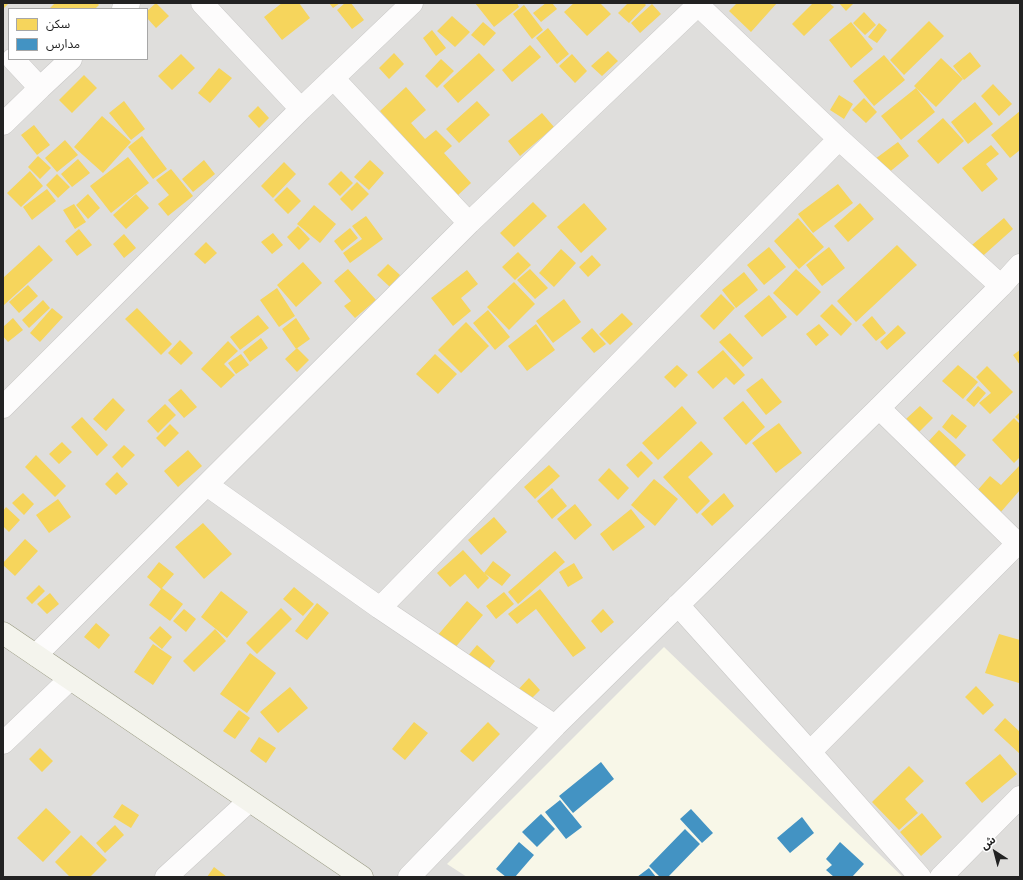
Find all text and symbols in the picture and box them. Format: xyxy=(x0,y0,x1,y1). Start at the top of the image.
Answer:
legend xyxy=(8,8,148,60)
text: سكن xyxy=(46,16,70,31)
text: مدارس xyxy=(46,36,80,51)
north arrow xyxy=(975,832,1015,872)
text: ش xyxy=(978,832,998,852)

